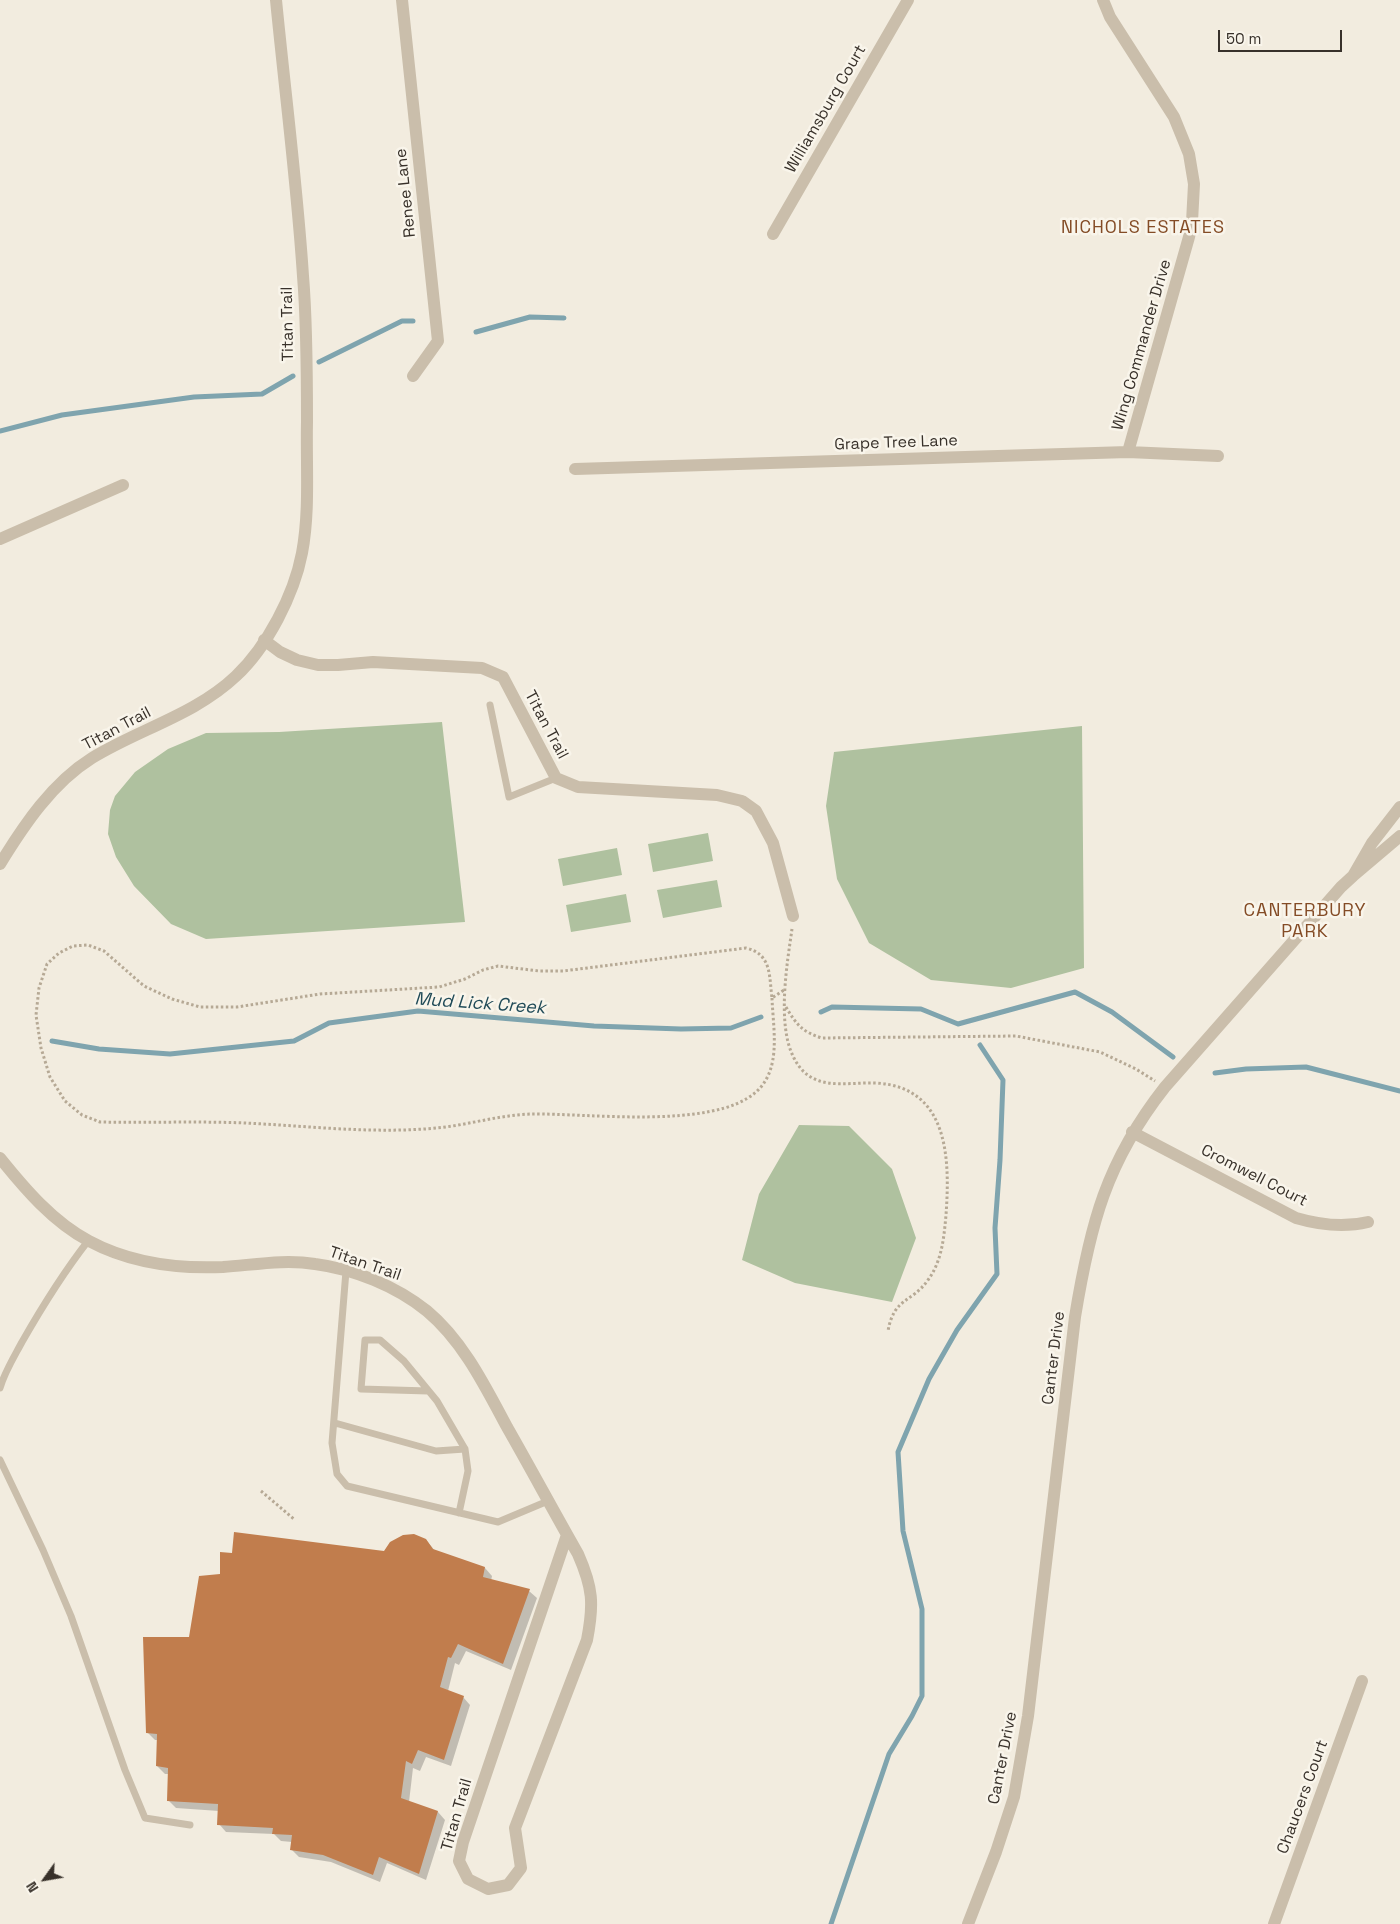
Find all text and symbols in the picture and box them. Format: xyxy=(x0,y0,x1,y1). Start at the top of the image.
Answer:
scale bar xyxy=(1220,20,1344,52)
text: 50 m xyxy=(1226,29,1261,48)
street label: Williamsburg Court xyxy=(782,42,870,176)
street label: Renee Lane xyxy=(392,147,420,239)
district label: NICHOLS ESTATES xyxy=(1059,217,1227,239)
street label: Wing Commander Drive xyxy=(1108,257,1176,433)
street label: Titan Trail xyxy=(278,287,298,361)
street label: Grape Tree Lane xyxy=(834,431,958,455)
street label: Titan Trail xyxy=(520,688,572,762)
street label: Titan Trail xyxy=(80,703,154,755)
district label: CANTERBURY PARK xyxy=(1242,900,1368,942)
water label: Mud Lick Creek xyxy=(414,989,546,1019)
street label: Cromwell Court xyxy=(1198,1141,1310,1211)
street label: Titan Trail xyxy=(327,1243,403,1285)
street label: Canter Drive xyxy=(1039,1310,1069,1406)
street label: Canter Drive xyxy=(985,1710,1021,1806)
street label: Chaucers Court xyxy=(1274,1737,1332,1857)
street label: Titan Trail xyxy=(437,1776,477,1854)
north arrow xyxy=(20,1854,70,1904)
text: N xyxy=(22,1878,42,1896)

